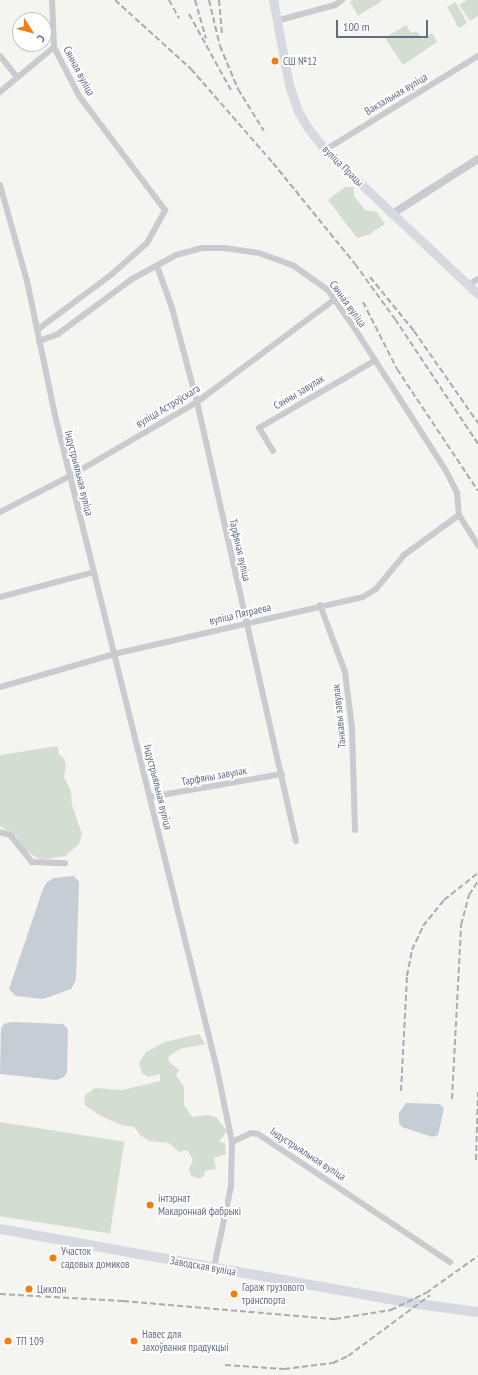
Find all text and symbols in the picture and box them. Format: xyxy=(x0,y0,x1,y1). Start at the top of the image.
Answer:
north arrow xyxy=(12,12,52,52)
scale bar xyxy=(338,12,430,38)
text: 100 m xyxy=(343,19,370,34)
text: С xyxy=(34,32,48,45)
street label: Сянная вуліца xyxy=(60,44,98,98)
place label: СШ №12 xyxy=(283,54,317,68)
marker: СШ №12 xyxy=(270,56,280,66)
street label: Вакзальная вуліца xyxy=(362,70,430,118)
street label: вуліца Працы xyxy=(320,143,366,189)
street label: Сянная вуліца xyxy=(327,278,369,330)
street label: Сянны завулак xyxy=(271,372,327,412)
street label: вуліца Астроўскага xyxy=(133,382,203,430)
street label: Індустрыяльная вуліца xyxy=(62,429,96,517)
street label: Тарфяная вуліца xyxy=(226,517,254,583)
street label: вуліца Пятраева xyxy=(208,600,272,628)
street label: Танкавы завулак xyxy=(329,683,349,749)
street label: Індустрыяльная вуліца xyxy=(141,743,175,831)
street label: Тарфяны завулак xyxy=(180,764,248,788)
street label: Індустрыяльная вуліца xyxy=(268,1125,348,1183)
place label: інтэрнат Макароннай фабрыкі xyxy=(158,1192,241,1218)
marker: інтэрнат Макароннай фабрыкі xyxy=(145,1200,155,1210)
place label: Участок садовых домиков xyxy=(61,1245,130,1271)
marker: Участок садовых домиков xyxy=(48,1253,58,1263)
street label: Заводская вуліца xyxy=(169,1254,237,1278)
place label: Гараж грузового транспорта xyxy=(242,1281,305,1307)
place label: Циклон xyxy=(37,1282,66,1296)
marker: Циклон xyxy=(24,1284,34,1294)
marker: Гараж грузового транспорта xyxy=(229,1289,239,1299)
place label: Навес для захоўвання прадукцыі xyxy=(142,1328,229,1354)
place label: ТП 109 xyxy=(16,1334,44,1348)
marker: ТП 109 xyxy=(3,1336,13,1346)
marker: Навес для захоўвання прадукцыі xyxy=(129,1336,139,1346)

